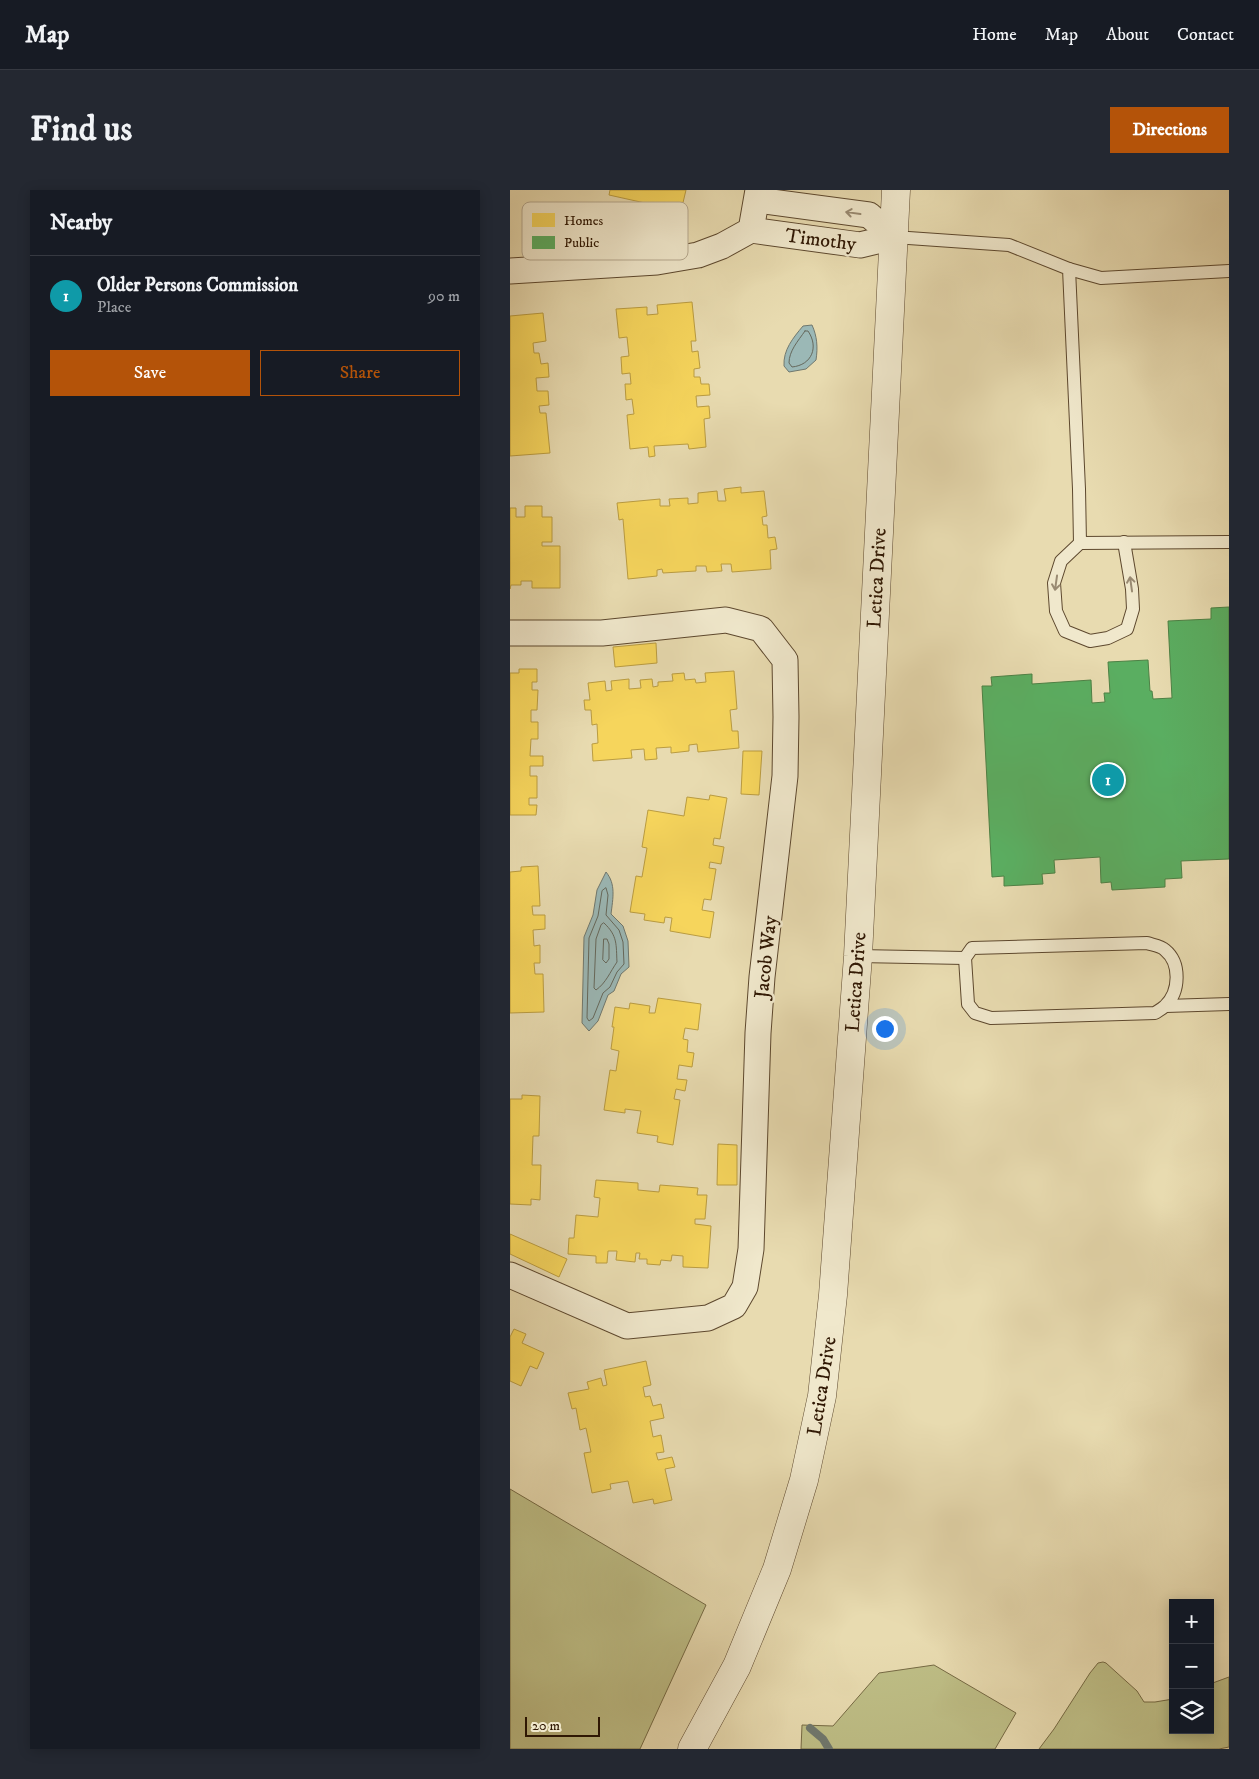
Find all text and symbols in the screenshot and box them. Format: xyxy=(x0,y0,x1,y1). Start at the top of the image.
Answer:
text: Map xyxy=(25,20,69,50)
text: Home xyxy=(972,24,1017,46)
text: Map xyxy=(1045,24,1078,46)
text: About xyxy=(1106,24,1149,46)
text: Contact xyxy=(1177,24,1234,46)
button: Directions xyxy=(1110,107,1229,153)
text: Find us xyxy=(30,108,132,152)
legend xyxy=(522,202,688,260)
one-way arrow xyxy=(845,208,861,218)
text: Nearby xyxy=(50,210,112,236)
text: Homes xyxy=(564,212,604,230)
street label: Timothy xyxy=(784,224,858,257)
text: Public xyxy=(564,234,599,252)
text: Older Persons Commission xyxy=(97,274,298,297)
text: 1 xyxy=(63,286,69,306)
text: 90 m xyxy=(428,286,460,306)
text: Place xyxy=(97,297,131,317)
button: Save xyxy=(50,350,250,396)
button: Share xyxy=(260,350,460,396)
street label: Letica Drive xyxy=(862,527,893,629)
one-way arrow xyxy=(1051,575,1061,591)
one-way arrow xyxy=(1125,576,1135,592)
pin: 1 xyxy=(1092,761,1124,799)
street label: Jacob Way xyxy=(750,914,783,1002)
street label: Letica Drive xyxy=(841,931,872,1033)
your location xyxy=(872,1016,898,1042)
street label: Letica Drive xyxy=(802,1335,843,1438)
map controls xyxy=(1169,1599,1214,1734)
button: + xyxy=(1169,1599,1214,1644)
button: − xyxy=(1169,1644,1214,1689)
button: layers xyxy=(1169,1689,1214,1734)
scale bar xyxy=(525,1714,600,1737)
text: 20 m xyxy=(532,1717,560,1735)

